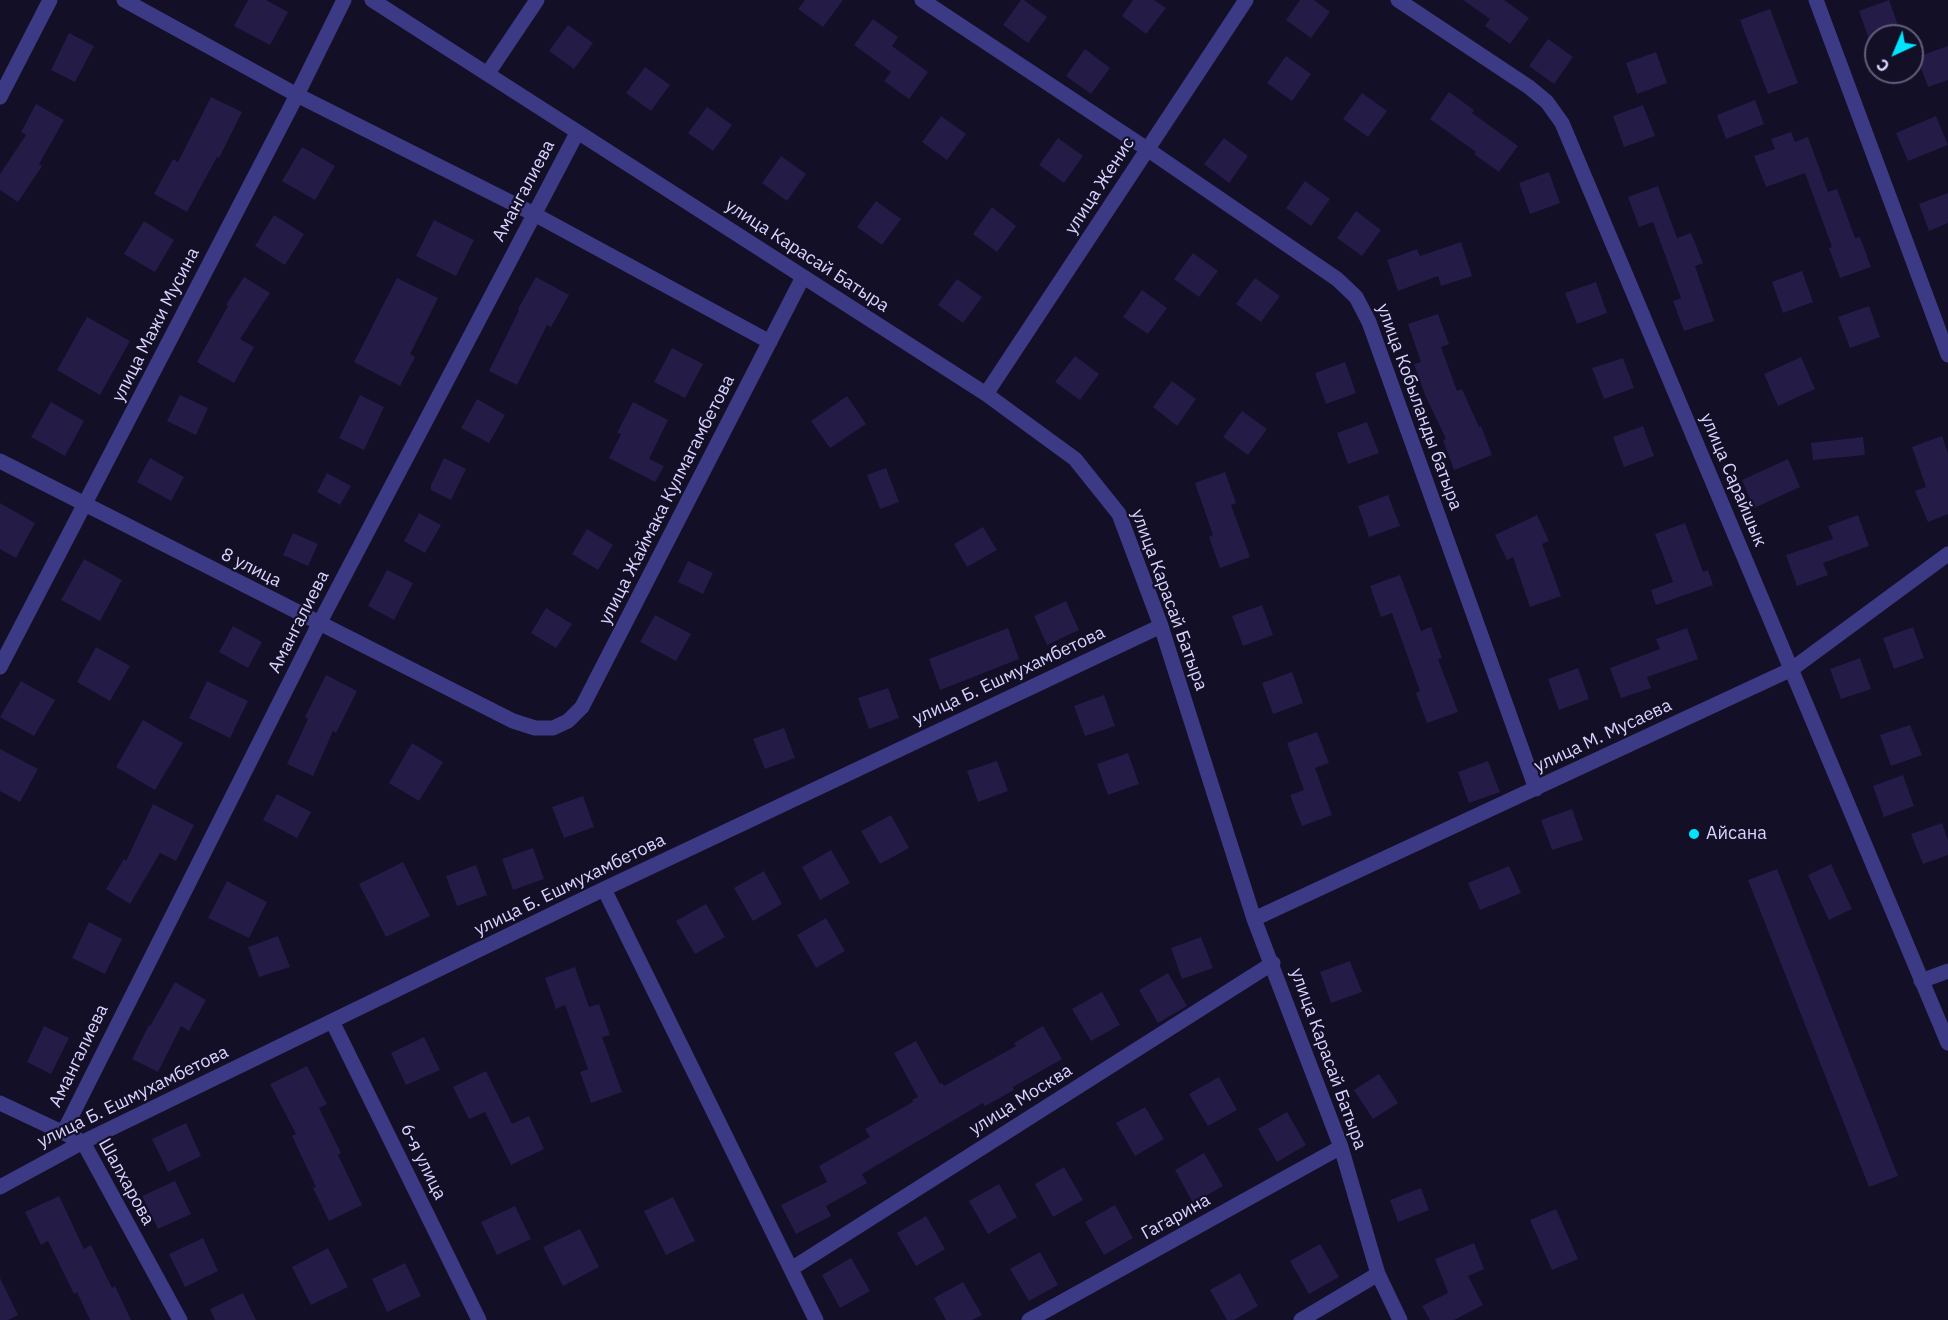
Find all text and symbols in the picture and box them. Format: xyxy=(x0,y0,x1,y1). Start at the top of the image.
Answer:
north arrow xyxy=(1864,24,1924,84)
text: С xyxy=(1872,55,1894,76)
street label: улица Женис xyxy=(1061,133,1139,239)
street label: Амангалиева xyxy=(488,137,560,245)
street label: улица Карасай Батыра xyxy=(721,195,893,317)
street label: улица Мажи Мусина xyxy=(108,244,204,406)
street label: улица Кобыланды батыра xyxy=(1372,301,1466,513)
street label: улица Жаймака Кулмагамбетова xyxy=(594,372,740,628)
street label: улица Сарайшык xyxy=(1695,410,1771,550)
street label: улица Карасай Батыра xyxy=(1126,506,1212,694)
street label: 8 улица xyxy=(217,544,285,592)
street label: Амангалиева xyxy=(264,567,334,677)
street label: улица Б. Ешмухамбетова xyxy=(909,622,1109,730)
street label: улица М. Мусаева xyxy=(1531,695,1675,777)
place label: Айсана xyxy=(1706,823,1767,845)
marker: Айсана xyxy=(1687,827,1701,841)
street label: улица Б. Ешмухамбетова xyxy=(471,829,669,941)
street label: улица Карасай Батыра xyxy=(1285,965,1371,1153)
street label: Амангалиева xyxy=(45,1001,113,1111)
street label: улица Б. Ешмухамбетова xyxy=(34,1041,232,1153)
street label: улица Москва xyxy=(966,1060,1076,1140)
street label: 6-я улица xyxy=(395,1121,451,1203)
street label: Шалхарова xyxy=(93,1135,159,1229)
street label: Гагарина xyxy=(1138,1189,1214,1245)

